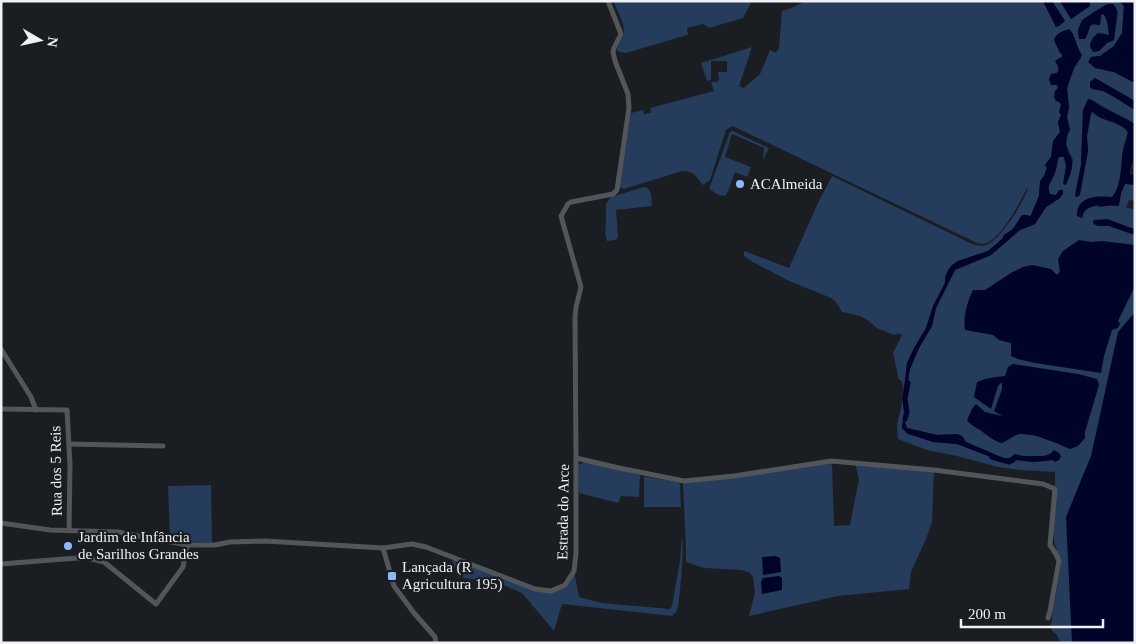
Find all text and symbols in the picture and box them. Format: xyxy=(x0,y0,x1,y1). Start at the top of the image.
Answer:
north arrow xyxy=(15,15,65,65)
text: N xyxy=(44,36,61,48)
place label: ACAlmeida xyxy=(750,176,823,192)
marker: ACAlmeida xyxy=(734,178,746,190)
street label: Rua dos 5 Reis xyxy=(47,425,65,516)
street label: Estrada do Arce xyxy=(554,464,572,560)
place label: Jardim de Infância de Sarilhos Grandes xyxy=(78,529,199,562)
marker: Jardim de Infância de Sarilhos Grandes xyxy=(62,540,74,552)
place label: Lançada (R Agricultura 195) xyxy=(402,559,502,593)
marker: Lançada (R Agricultura 195) xyxy=(386,570,398,582)
scale bar xyxy=(961,596,1104,628)
text: 200 m xyxy=(968,606,1006,622)

